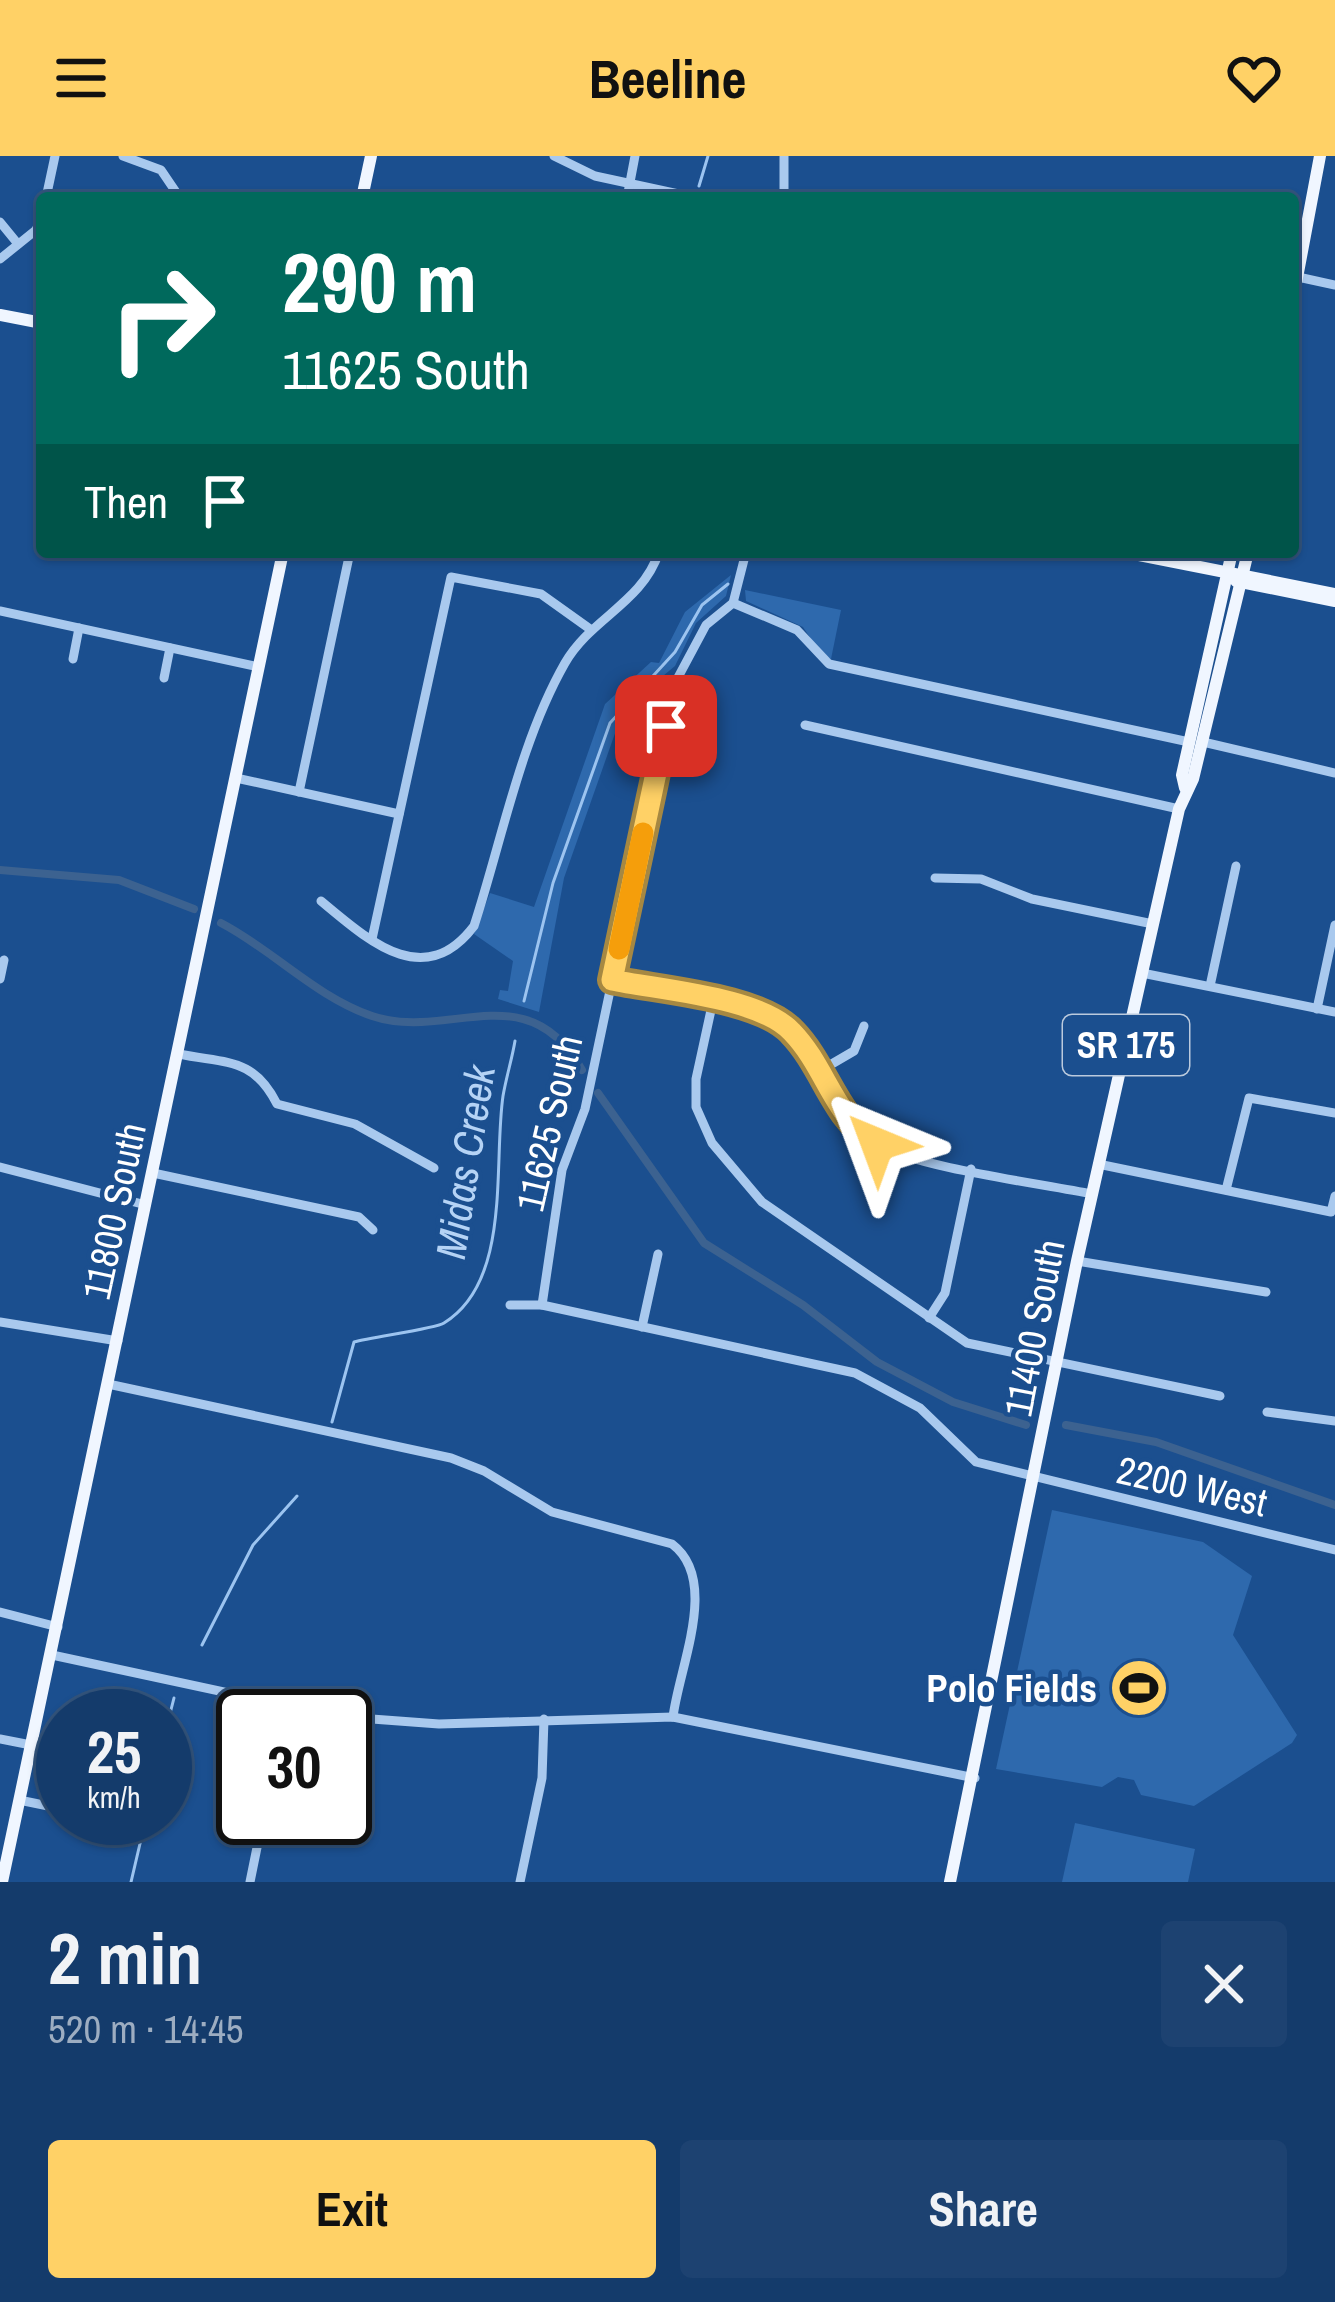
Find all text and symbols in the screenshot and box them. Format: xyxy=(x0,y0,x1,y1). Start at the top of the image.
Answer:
text: Beeline xyxy=(589,42,746,115)
icon: menu xyxy=(48,45,114,111)
icon: heart xyxy=(1221,45,1287,111)
text: 290 m xyxy=(282,225,477,338)
icon: right xyxy=(84,240,240,396)
text: 11625 South xyxy=(282,333,530,406)
icon: arrive xyxy=(192,468,258,534)
text: Then xyxy=(84,471,168,532)
pin xyxy=(615,675,717,777)
icon: arrive xyxy=(633,693,699,759)
road number: SR 175 xyxy=(1063,1015,1189,1075)
street label: 11625 South xyxy=(504,1030,594,1216)
water label: Midas Creek xyxy=(422,1059,508,1263)
position arrow xyxy=(814,1081,940,1207)
street label: 11800 South xyxy=(70,1118,158,1304)
street label: 11400 South xyxy=(991,1235,1077,1421)
street label: 2200 West xyxy=(1112,1444,1272,1528)
sports icon: Polo Fields xyxy=(1108,1657,1170,1719)
place label: Polo Fields xyxy=(926,1662,1097,1714)
speed limit sign: 30 xyxy=(216,1689,372,1845)
text: 25 xyxy=(87,1711,141,1792)
text: km/h xyxy=(87,1777,141,1817)
text: 2 min xyxy=(48,1909,202,2006)
button: close xyxy=(1161,1921,1287,2047)
text: 520 m · 14:45 xyxy=(48,2003,244,2055)
button: Exit xyxy=(48,2140,656,2278)
button: Share xyxy=(680,2140,1287,2278)

